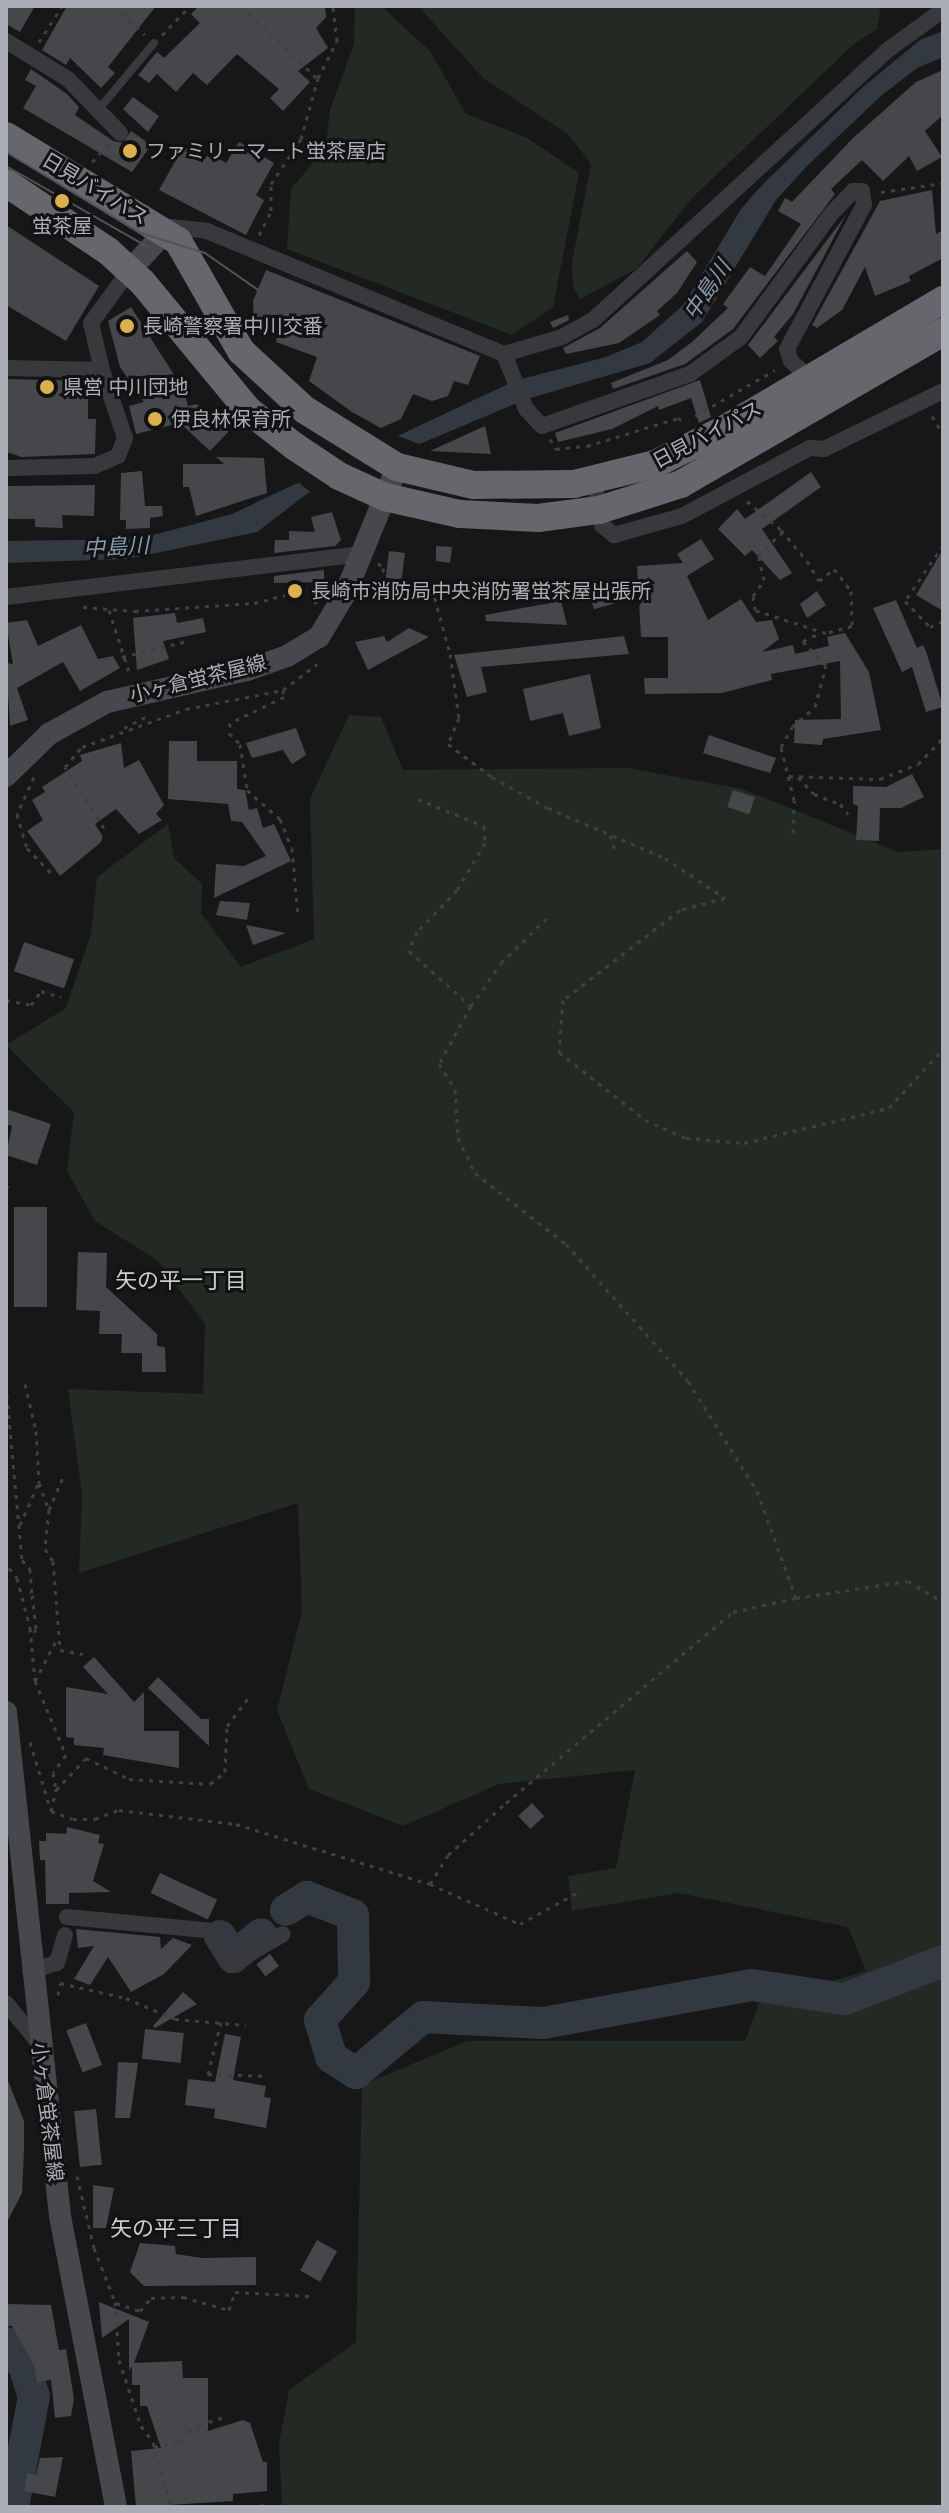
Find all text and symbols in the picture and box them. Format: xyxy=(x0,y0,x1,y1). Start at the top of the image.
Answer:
place label: ファミリーマート蛍茶屋店 xyxy=(146,139,386,163)
marker: ファミリーマート蛍茶屋店 xyxy=(121,142,139,160)
street label: 日見バイパス xyxy=(37,148,153,230)
marker: 蛍茶屋 xyxy=(53,192,71,210)
place label: 蛍茶屋 xyxy=(32,214,92,238)
water label: 中島川 xyxy=(678,255,736,325)
place label: 長崎警察署中川交番 xyxy=(143,314,323,338)
marker: 長崎警察署中川交番 xyxy=(118,317,136,335)
place label: 県営 中川団地 xyxy=(63,375,188,399)
marker: 県営 中川団地 xyxy=(38,378,56,396)
street label: 日見バイパス xyxy=(648,396,766,474)
place label: 伊良林保育所 xyxy=(171,407,291,431)
marker: 伊良林保育所 xyxy=(146,410,164,428)
water label: 中島川 xyxy=(82,532,150,562)
place label: 長崎市消防局中央消防署蛍茶屋出張所 xyxy=(311,579,651,603)
marker: 長崎市消防局中央消防署蛍茶屋出張所 xyxy=(286,582,304,600)
street label: 小ヶ倉蛍茶屋線 xyxy=(127,650,269,708)
district label: 矢の平一丁目 xyxy=(115,1268,247,1294)
street label: 小ヶ倉蛍茶屋線 xyxy=(27,2041,67,2183)
district label: 矢の平三丁目 xyxy=(110,2216,242,2242)

